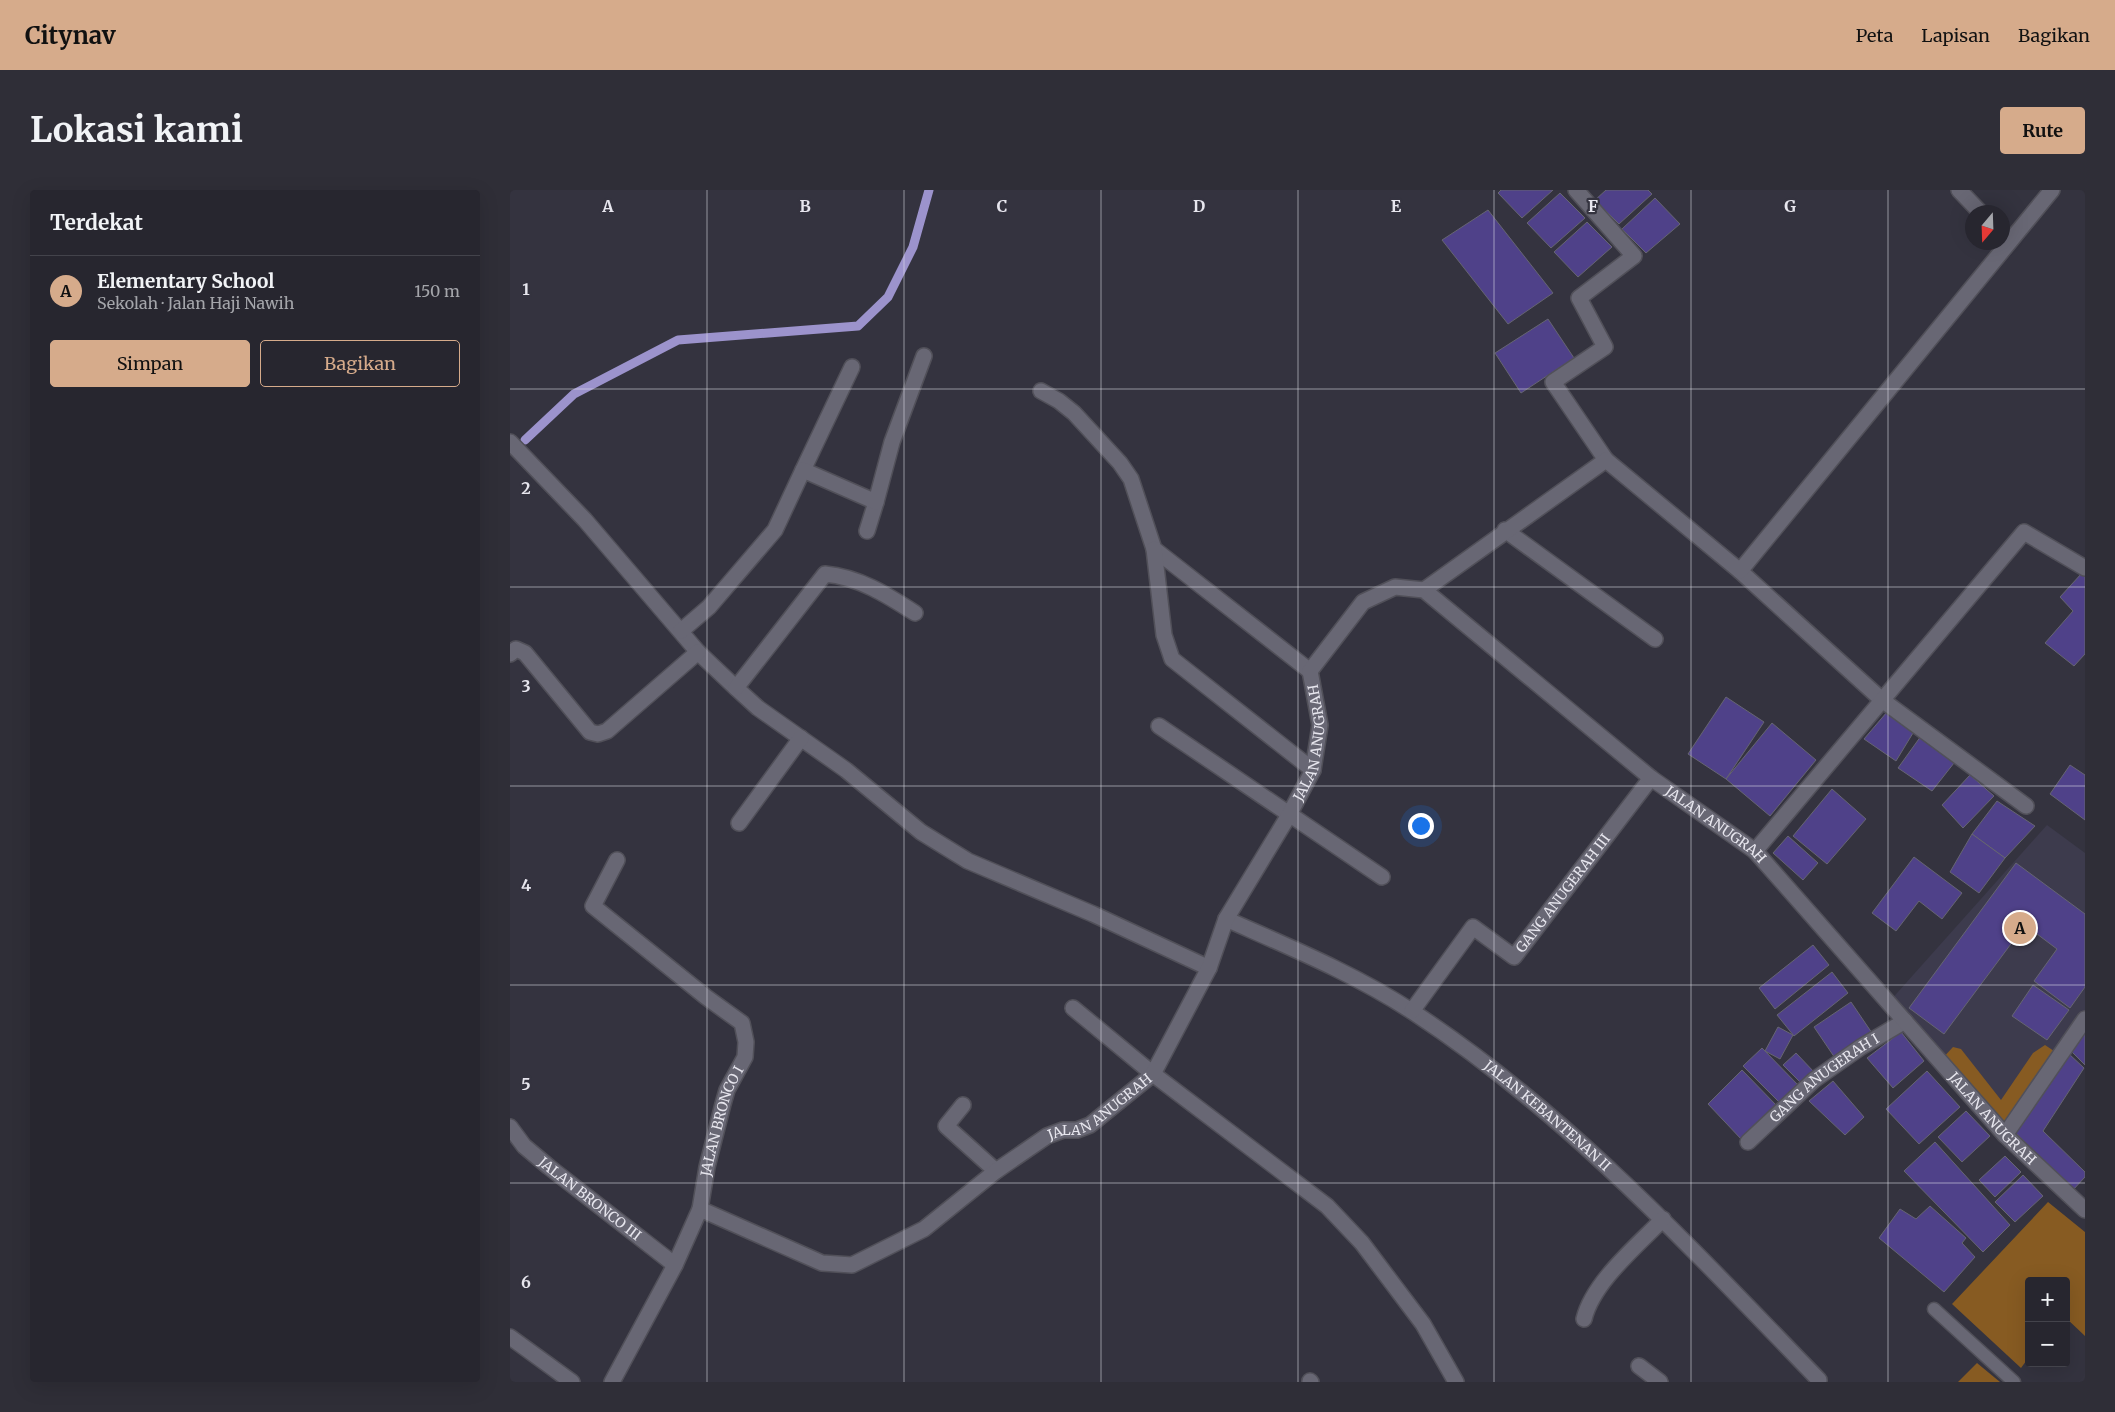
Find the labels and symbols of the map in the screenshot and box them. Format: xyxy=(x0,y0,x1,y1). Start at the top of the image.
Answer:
text: A xyxy=(601,196,614,216)
text: B xyxy=(799,196,811,216)
text: C xyxy=(997,196,1007,216)
text: D xyxy=(1193,196,1205,216)
text: E xyxy=(1391,196,1402,216)
text: F xyxy=(1588,196,1598,216)
text: G xyxy=(1784,196,1796,216)
north arrow xyxy=(1965,205,2010,250)
text: 1 xyxy=(522,279,530,299)
text: 2 xyxy=(521,478,531,498)
text: 3 xyxy=(521,676,531,696)
street label: JALAN ANUGRAH xyxy=(1289,683,1329,805)
street label: JALAN ANUGRAH xyxy=(1661,781,1770,867)
your location xyxy=(1408,813,1434,839)
street label: GANG ANUGERAH III xyxy=(1512,830,1614,956)
text: 4 xyxy=(521,875,531,895)
pin: A xyxy=(2004,909,2036,947)
street label: GANG ANUGERAH I xyxy=(1766,1029,1882,1126)
street label: JALAN KEBANTENAN II xyxy=(1479,1056,1615,1175)
street label: JALAN BRONCO I xyxy=(696,1063,747,1179)
street label: JALAN ANUGRAH xyxy=(1944,1067,2040,1169)
street label: JALAN ANUGRAH xyxy=(1044,1070,1156,1144)
text: 5 xyxy=(521,1074,531,1094)
street label: JALAN BRONCO III xyxy=(534,1152,645,1244)
text: 6 xyxy=(521,1272,531,1292)

